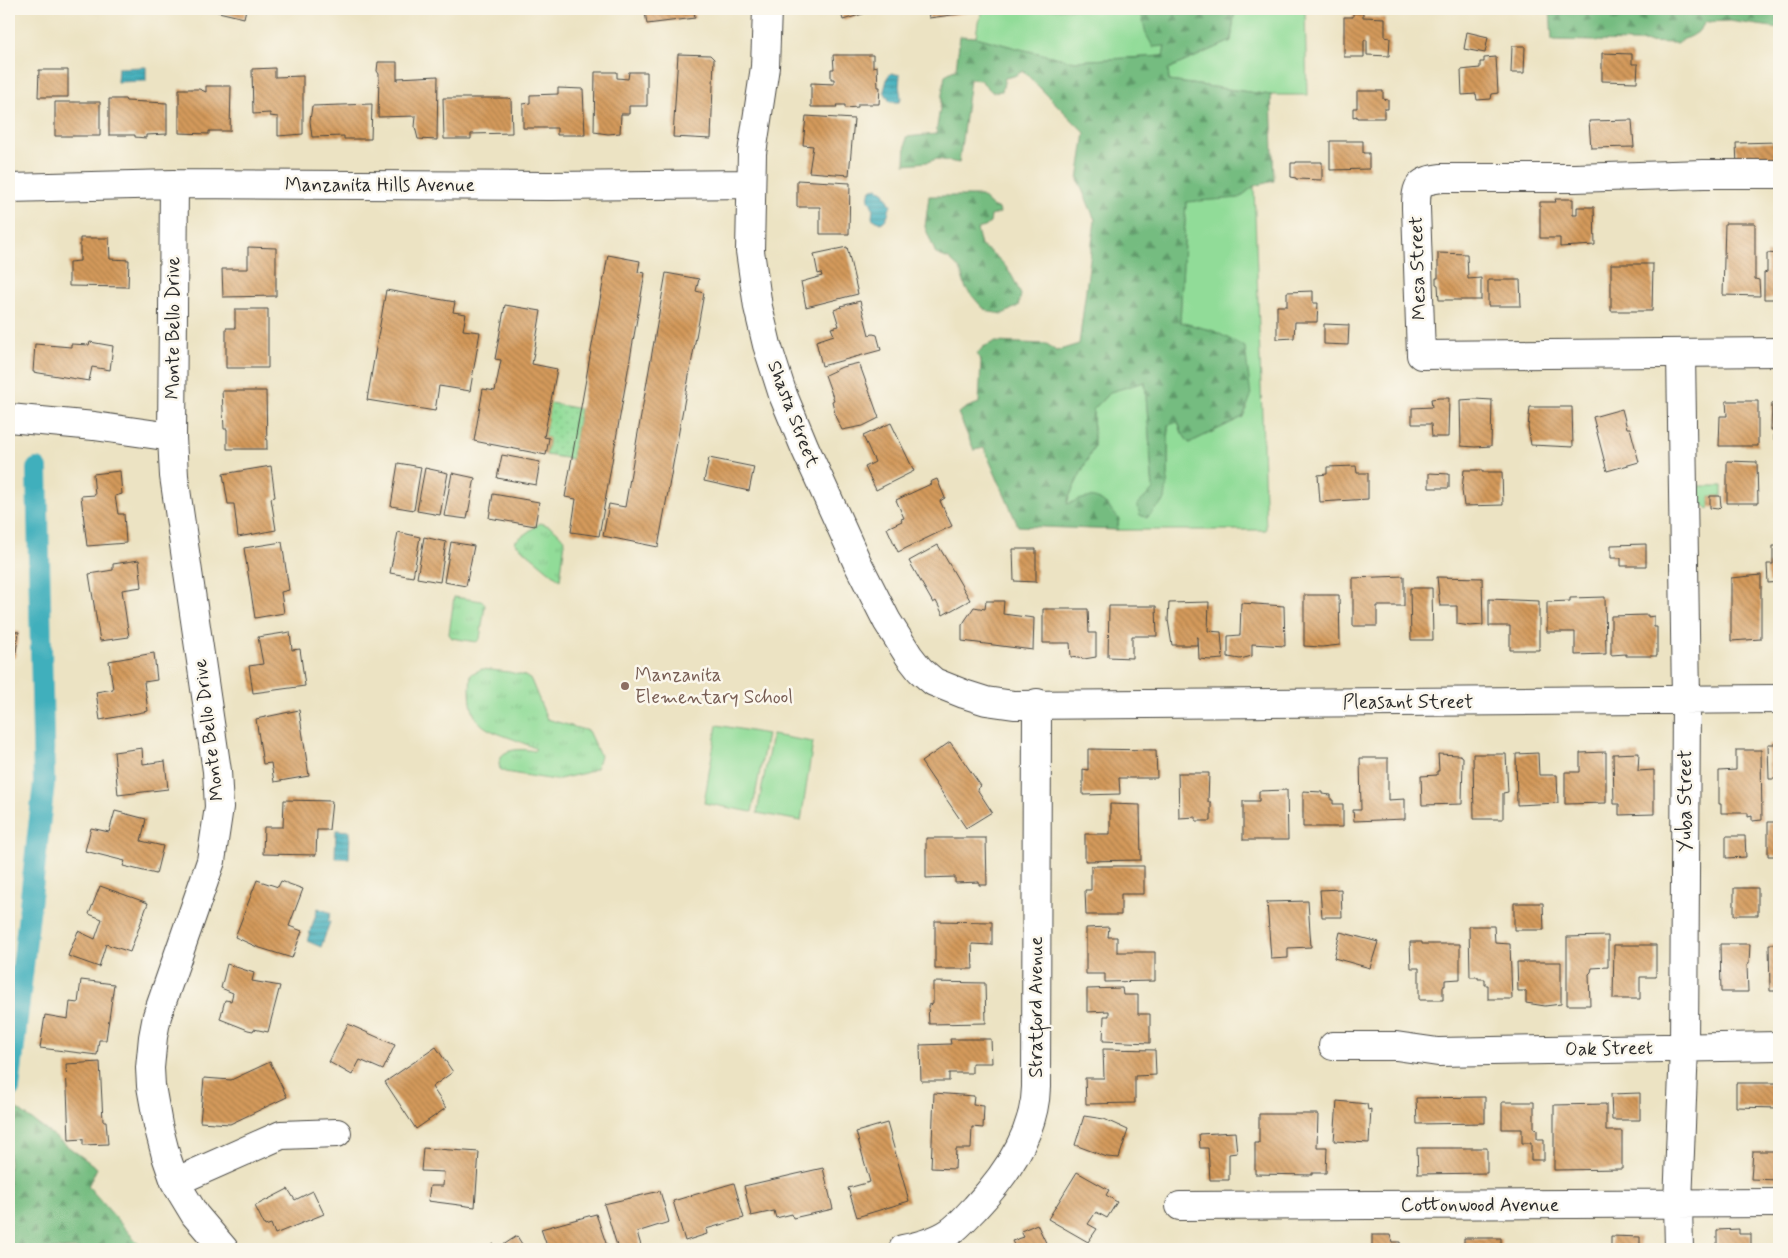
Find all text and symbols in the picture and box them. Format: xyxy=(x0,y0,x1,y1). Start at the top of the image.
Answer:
street label: Manzanita Hills Avenue xyxy=(285,173,475,198)
street label: Mesa Street xyxy=(1404,215,1432,321)
street label: Monte Bello Drive xyxy=(161,257,186,399)
street label: Shasta Street xyxy=(761,357,825,471)
street label: Monte Bello Drive xyxy=(188,658,230,802)
place label: Manzanita Elementary School xyxy=(635,663,793,710)
marker: Manzanita Elementary School xyxy=(619,680,631,692)
street label: Pleasant Street xyxy=(1343,690,1473,715)
street label: Yuba Street xyxy=(1673,750,1698,852)
street label: Stratford Avenue xyxy=(1024,936,1052,1078)
street label: Oak Street xyxy=(1565,1036,1653,1062)
street label: Cottonwood Avenue xyxy=(1401,1193,1559,1218)

